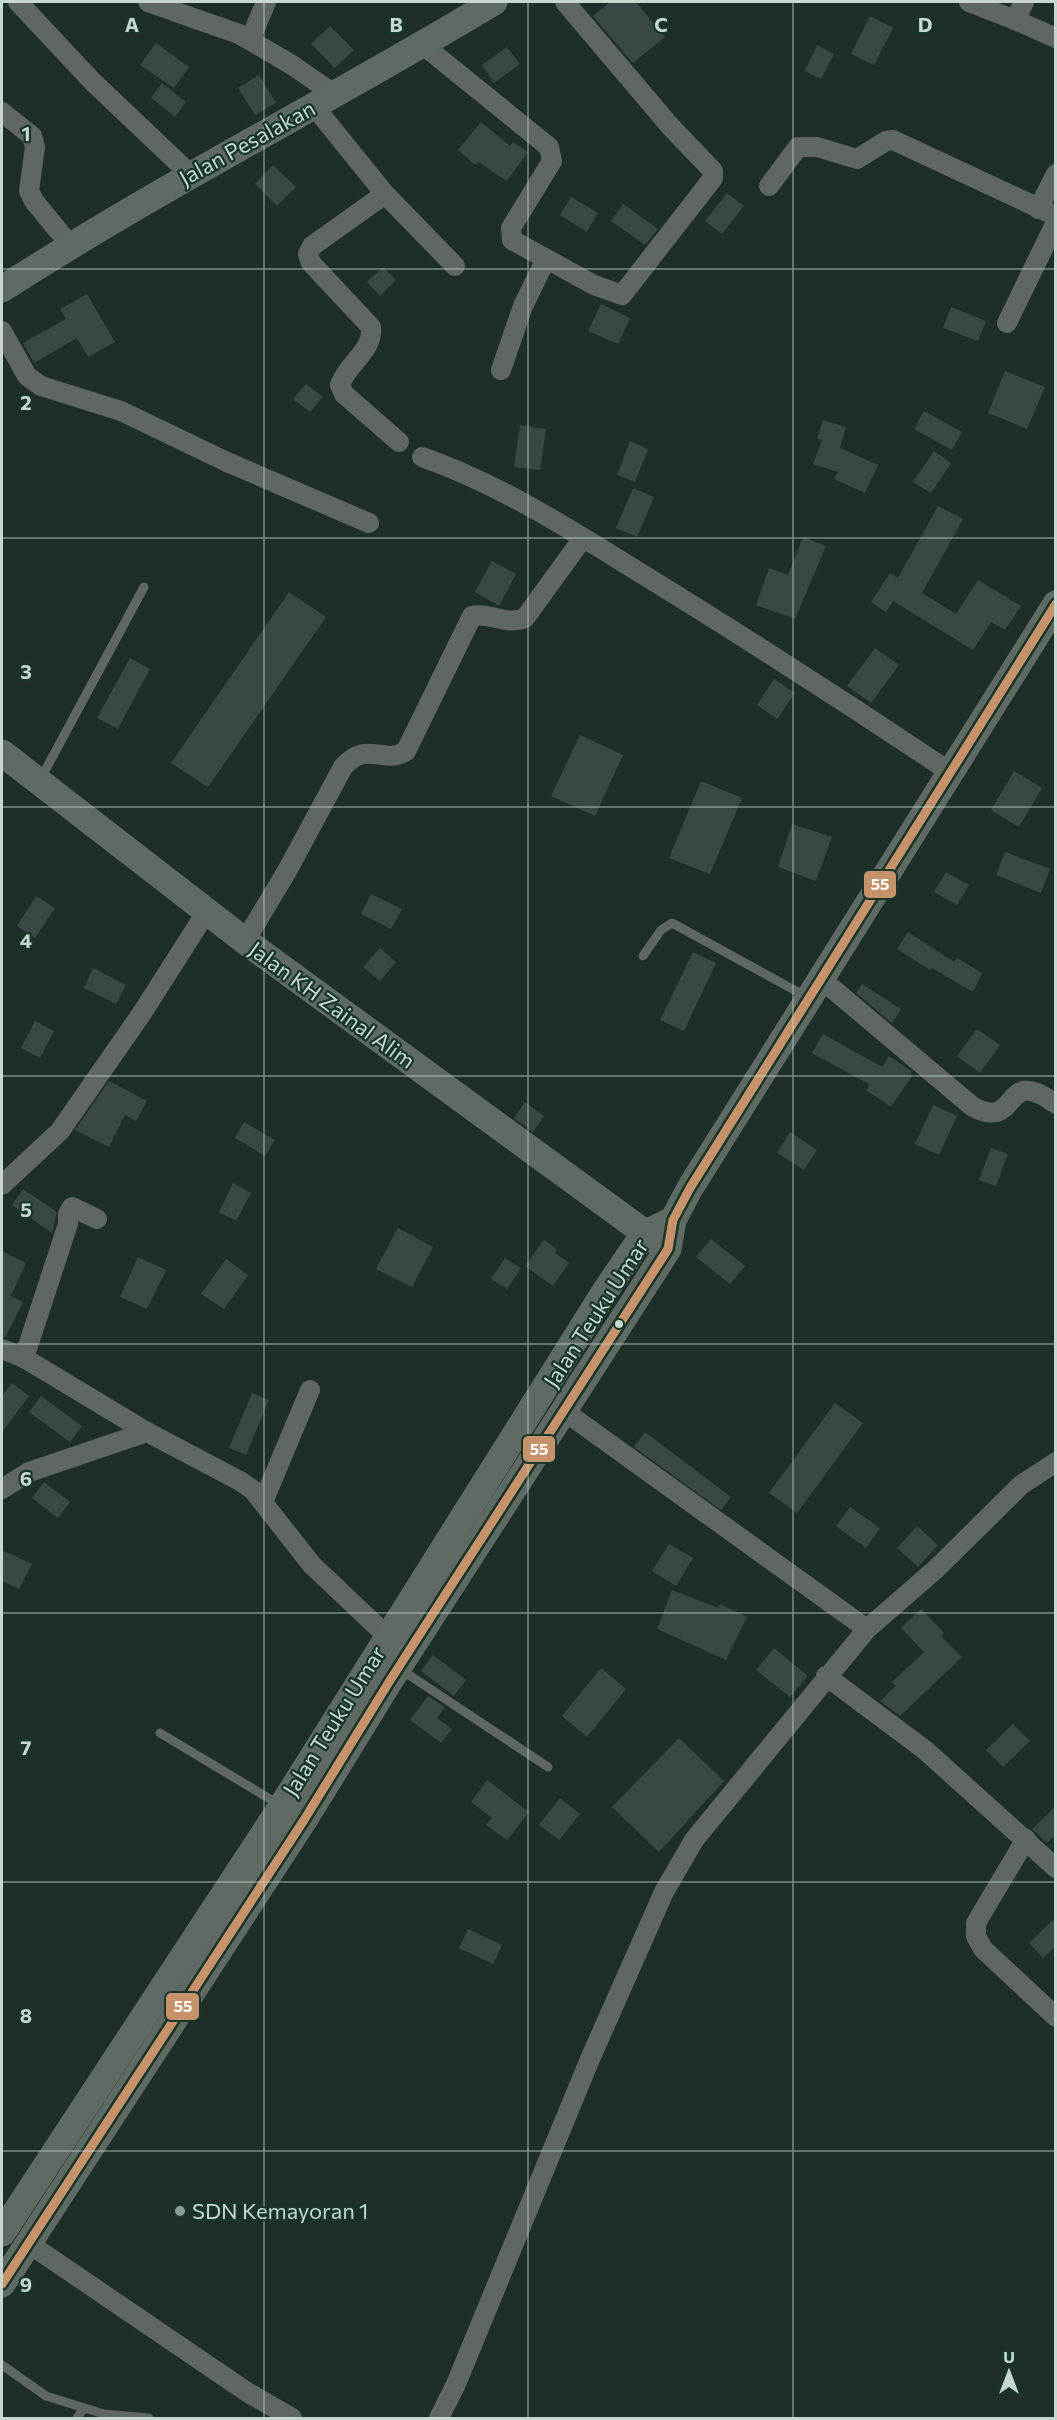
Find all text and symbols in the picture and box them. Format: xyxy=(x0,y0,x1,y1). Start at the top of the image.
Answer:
text: A xyxy=(125,12,139,36)
text: B xyxy=(389,12,403,36)
text: C xyxy=(654,12,668,36)
text: D xyxy=(918,12,932,36)
street label: Jalan Pesalakan xyxy=(174,94,320,191)
text: 1 xyxy=(21,121,31,145)
text: 2 xyxy=(20,390,32,414)
text: 3 xyxy=(20,659,32,683)
line badge: 55 xyxy=(863,870,897,899)
text: 55 xyxy=(871,874,889,893)
text: 4 xyxy=(20,928,32,952)
street label: Jalan KH Zainal Alim xyxy=(244,935,421,1074)
text: 5 xyxy=(20,1197,32,1221)
street label: Jalan Teuku Umar xyxy=(537,1233,654,1392)
unlabelled marker xyxy=(613,1318,625,1330)
line badge: 55 xyxy=(522,1435,556,1463)
text: 55 xyxy=(530,1439,548,1458)
text: 6 xyxy=(20,1466,32,1490)
street label: Jalan Teuku Umar xyxy=(277,1640,391,1801)
text: 7 xyxy=(21,1735,32,1759)
line badge: 55 xyxy=(165,1992,200,2021)
text: 55 xyxy=(174,1996,192,2015)
text: 8 xyxy=(20,2003,32,2027)
place label: SDN Kemayoran 1 xyxy=(192,2197,368,2224)
marker: SDN Kemayoran 1 xyxy=(173,2204,187,2218)
text: 9 xyxy=(20,2272,32,2296)
north arrow xyxy=(979,2342,1039,2402)
text: U xyxy=(1003,2347,1015,2366)

